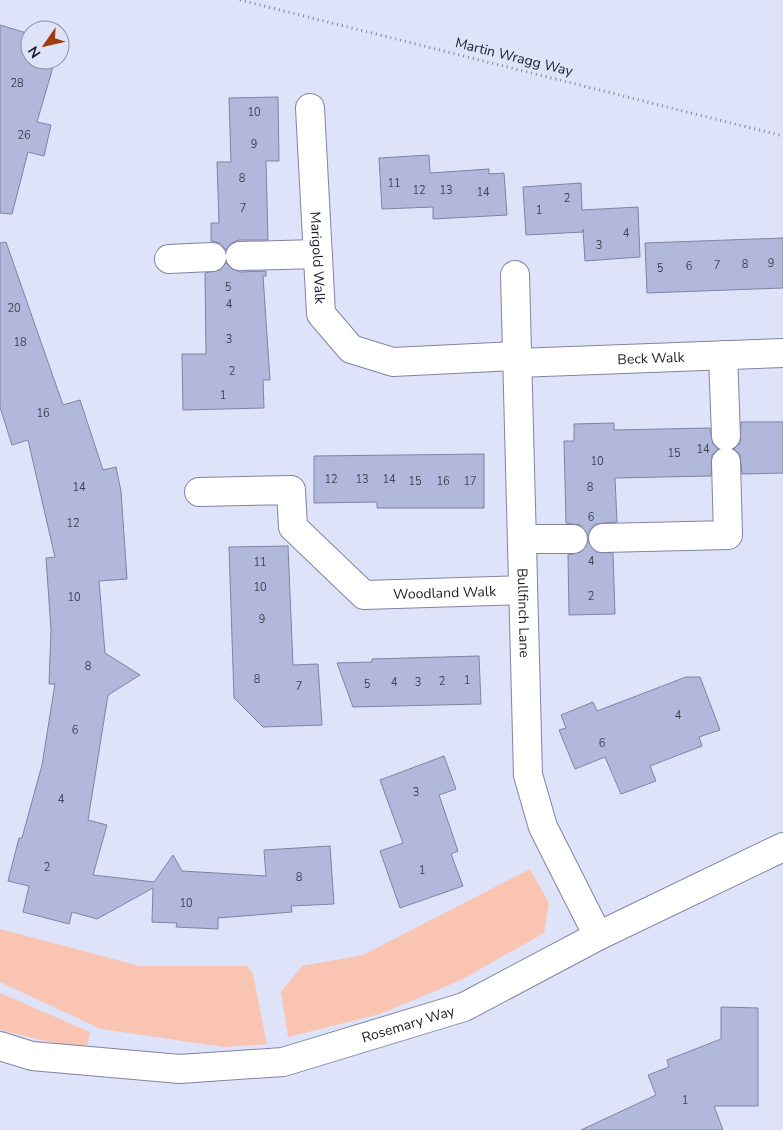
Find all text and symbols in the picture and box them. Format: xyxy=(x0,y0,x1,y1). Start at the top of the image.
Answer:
north arrow xyxy=(20,20,70,70)
street label: Martin Wragg Way xyxy=(453,33,576,81)
text: N xyxy=(24,42,45,62)
house number: 28 xyxy=(10,76,24,91)
house number: 10 xyxy=(247,105,261,120)
house number: 26 xyxy=(17,128,31,143)
house number: 9 xyxy=(251,137,257,152)
house number: 8 xyxy=(239,171,246,186)
house number: 11 xyxy=(387,176,401,191)
house number: 12 xyxy=(412,183,426,198)
house number: 13 xyxy=(439,183,453,198)
house number: 14 xyxy=(476,185,490,200)
house number: 2 xyxy=(564,191,570,206)
house number: 7 xyxy=(240,201,246,216)
house number: 1 xyxy=(536,203,542,218)
street label: Marigold Walk xyxy=(306,211,330,306)
house number: 4 xyxy=(623,226,630,241)
house number: 3 xyxy=(596,238,602,253)
house number: 9 xyxy=(768,256,774,271)
house number: 8 xyxy=(742,257,749,272)
house number: 7 xyxy=(714,258,720,273)
house number: 6 xyxy=(686,259,693,274)
house number: 5 xyxy=(657,261,664,276)
house number: 5 xyxy=(225,280,232,295)
house number: 4 xyxy=(226,297,233,312)
house number: 20 xyxy=(7,301,21,316)
house number: 3 xyxy=(226,332,232,347)
house number: 18 xyxy=(13,335,27,350)
street label: Beck Walk xyxy=(617,347,686,369)
house number: 2 xyxy=(229,364,235,379)
house number: 1 xyxy=(220,388,226,403)
house number: 16 xyxy=(36,406,50,421)
house number: 14 xyxy=(696,442,710,457)
house number: 15 xyxy=(667,446,681,461)
house number: 10 xyxy=(590,454,604,469)
house number: 12 xyxy=(324,472,338,487)
house number: 13 xyxy=(355,472,369,487)
house number: 14 xyxy=(382,472,396,487)
house number: 15 xyxy=(408,474,422,489)
house number: 16 xyxy=(436,474,450,489)
house number: 17 xyxy=(463,474,477,489)
house number: 14 xyxy=(72,480,86,495)
house number: 8 xyxy=(587,480,594,495)
house number: 6 xyxy=(588,510,595,525)
house number: 12 xyxy=(66,516,80,531)
house number: 4 xyxy=(588,554,595,569)
house number: 11 xyxy=(253,555,267,570)
street label: Bullfinch Lane xyxy=(513,568,534,658)
house number: 10 xyxy=(253,580,267,595)
street label: Woodland Walk xyxy=(393,581,497,604)
house number: 2 xyxy=(588,589,594,604)
house number: 10 xyxy=(67,590,81,605)
house number: 9 xyxy=(259,612,265,627)
house number: 8 xyxy=(85,659,92,674)
house number: 8 xyxy=(254,672,261,687)
house number: 1 xyxy=(464,673,470,688)
house number: 2 xyxy=(439,674,445,689)
house number: 4 xyxy=(391,675,398,690)
house number: 3 xyxy=(415,675,421,690)
house number: 5 xyxy=(364,677,371,692)
house number: 7 xyxy=(296,679,302,694)
house number: 4 xyxy=(675,708,682,723)
house number: 6 xyxy=(72,723,79,738)
house number: 6 xyxy=(599,736,606,751)
house number: 3 xyxy=(413,785,419,800)
house number: 4 xyxy=(58,792,65,807)
house number: 2 xyxy=(44,860,50,875)
house number: 1 xyxy=(419,863,425,878)
house number: 8 xyxy=(296,870,303,885)
house number: 10 xyxy=(179,896,193,911)
street label: Rosemary Way xyxy=(359,1001,457,1047)
house number: 1 xyxy=(682,1093,688,1108)

